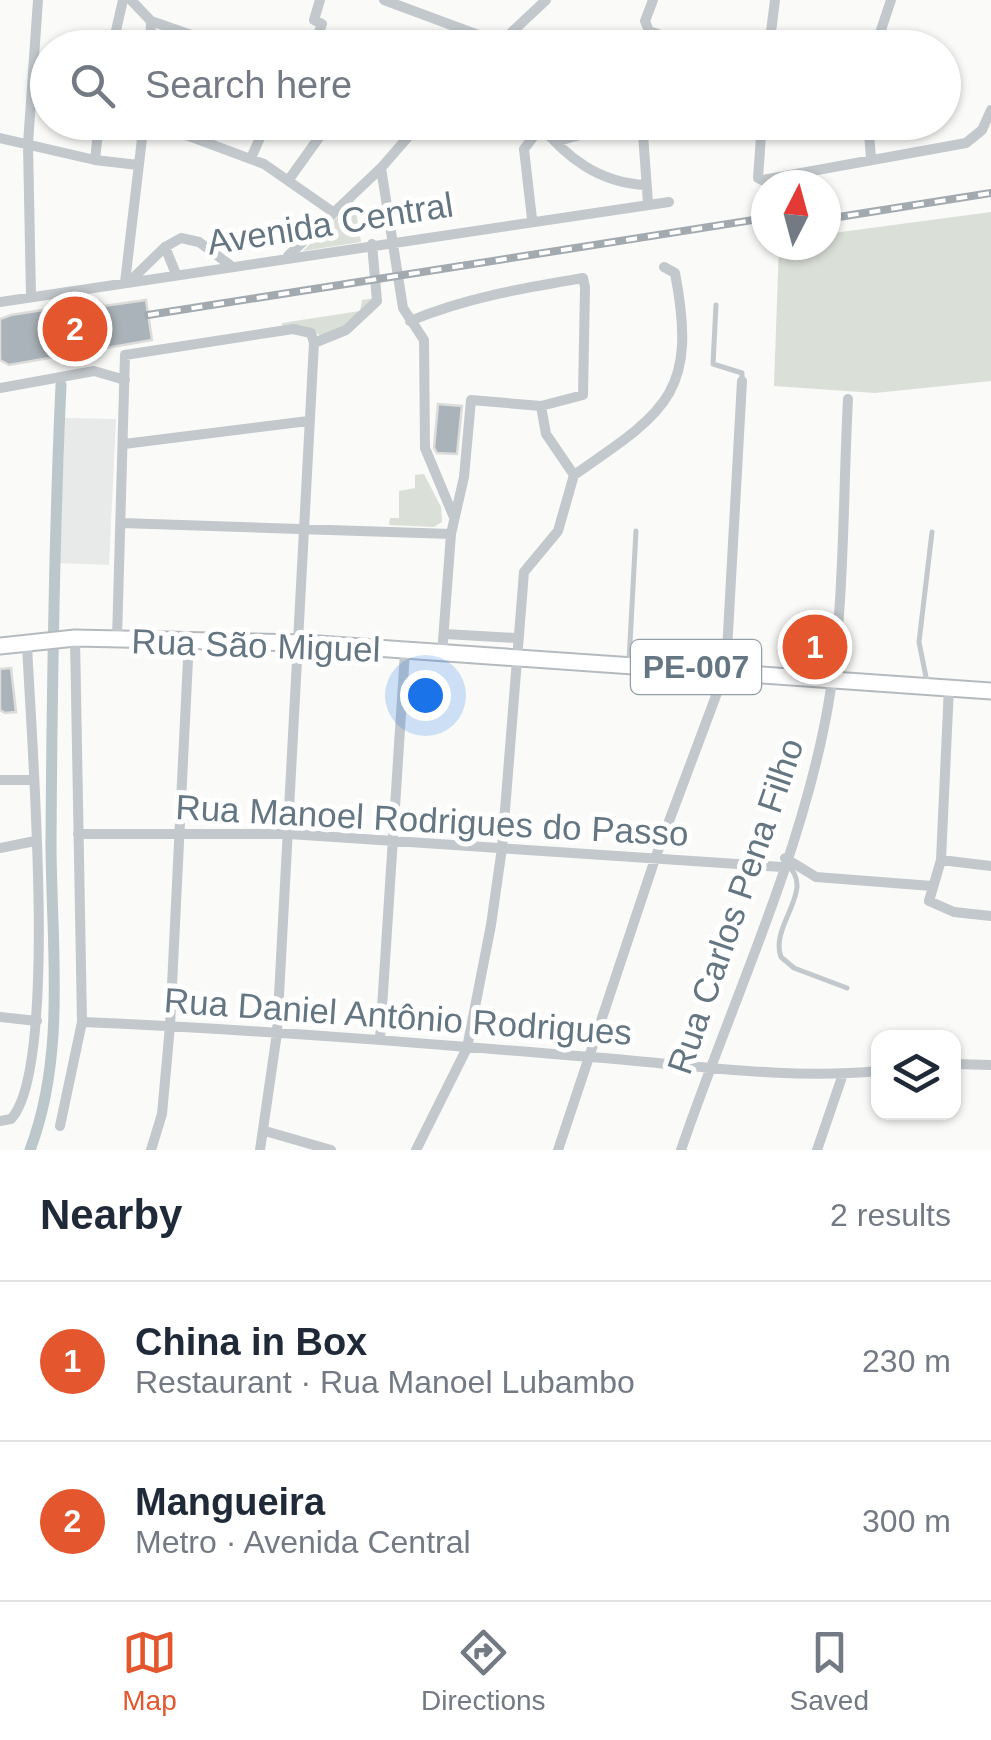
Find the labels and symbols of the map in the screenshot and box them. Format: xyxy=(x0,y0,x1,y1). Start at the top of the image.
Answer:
north arrow xyxy=(751,170,841,260)
street label: Avenida Central xyxy=(204,184,456,262)
pin: 2 xyxy=(42,292,108,366)
pin: 1 xyxy=(782,610,848,684)
street label: Rua São Miguel xyxy=(131,621,381,669)
road number: PE-007 xyxy=(631,640,761,694)
your location xyxy=(400,670,451,721)
street label: Rua Carlos Pena Filho xyxy=(659,733,811,1079)
street label: Rua Manoel Rodrigues do Passo xyxy=(175,787,689,853)
street label: Rua Daniel Antônio Rodrigues xyxy=(163,980,633,1052)

